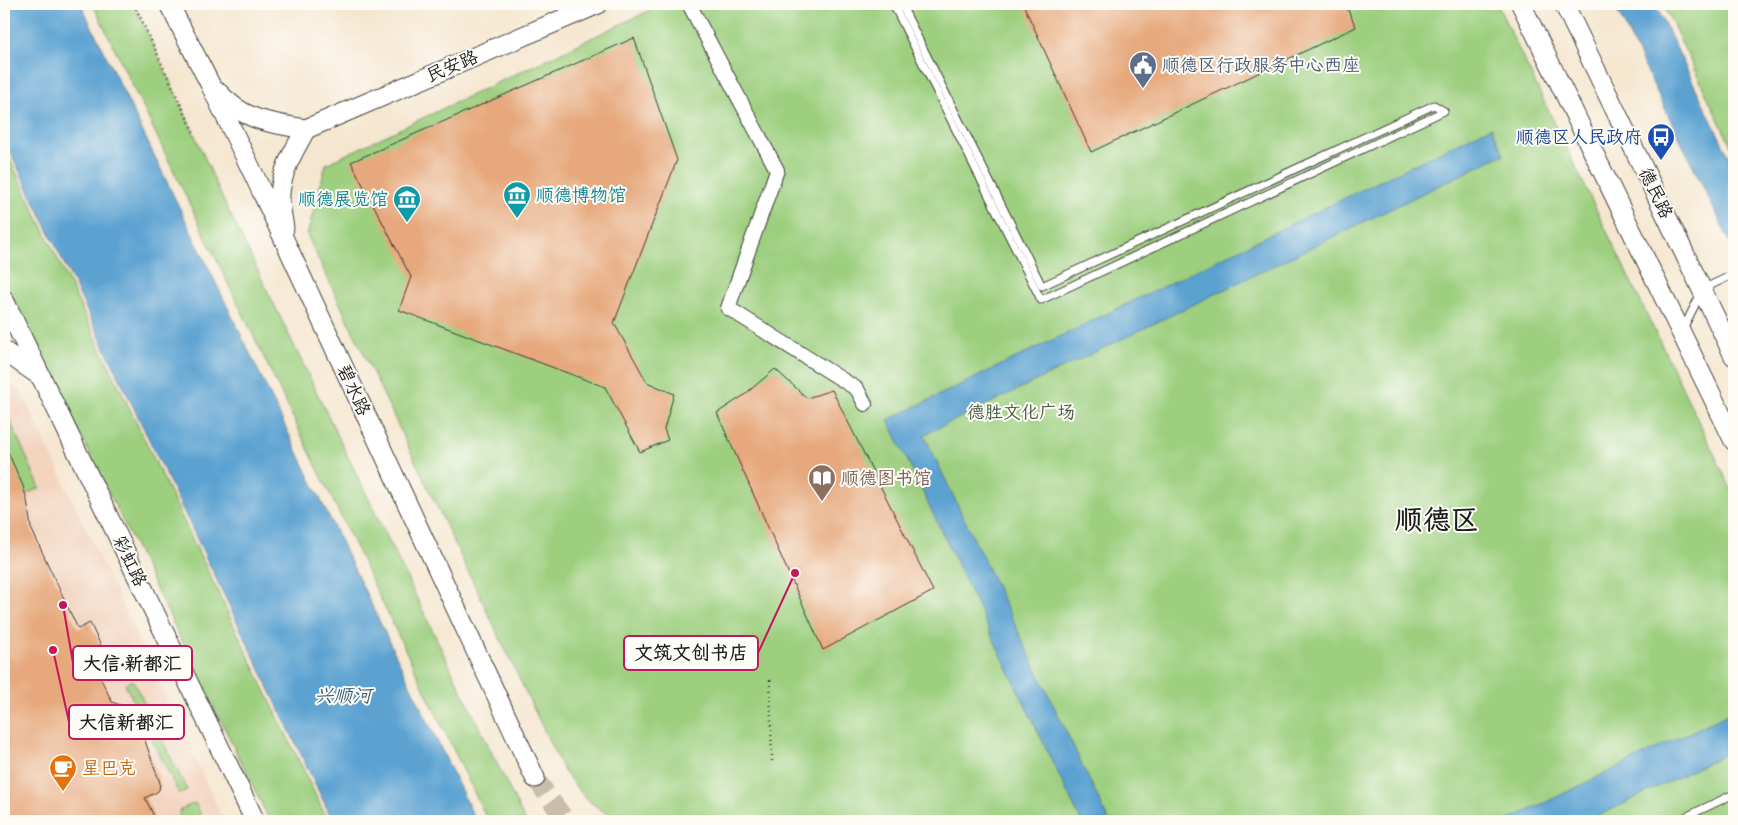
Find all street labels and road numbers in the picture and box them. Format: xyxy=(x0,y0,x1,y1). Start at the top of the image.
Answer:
street label: 民安路 xyxy=(422,44,481,87)
street label: 德民路 xyxy=(1634,163,1679,222)
street label: 碧水路 xyxy=(333,360,376,419)
street label: 彩虹路 xyxy=(108,531,153,590)

